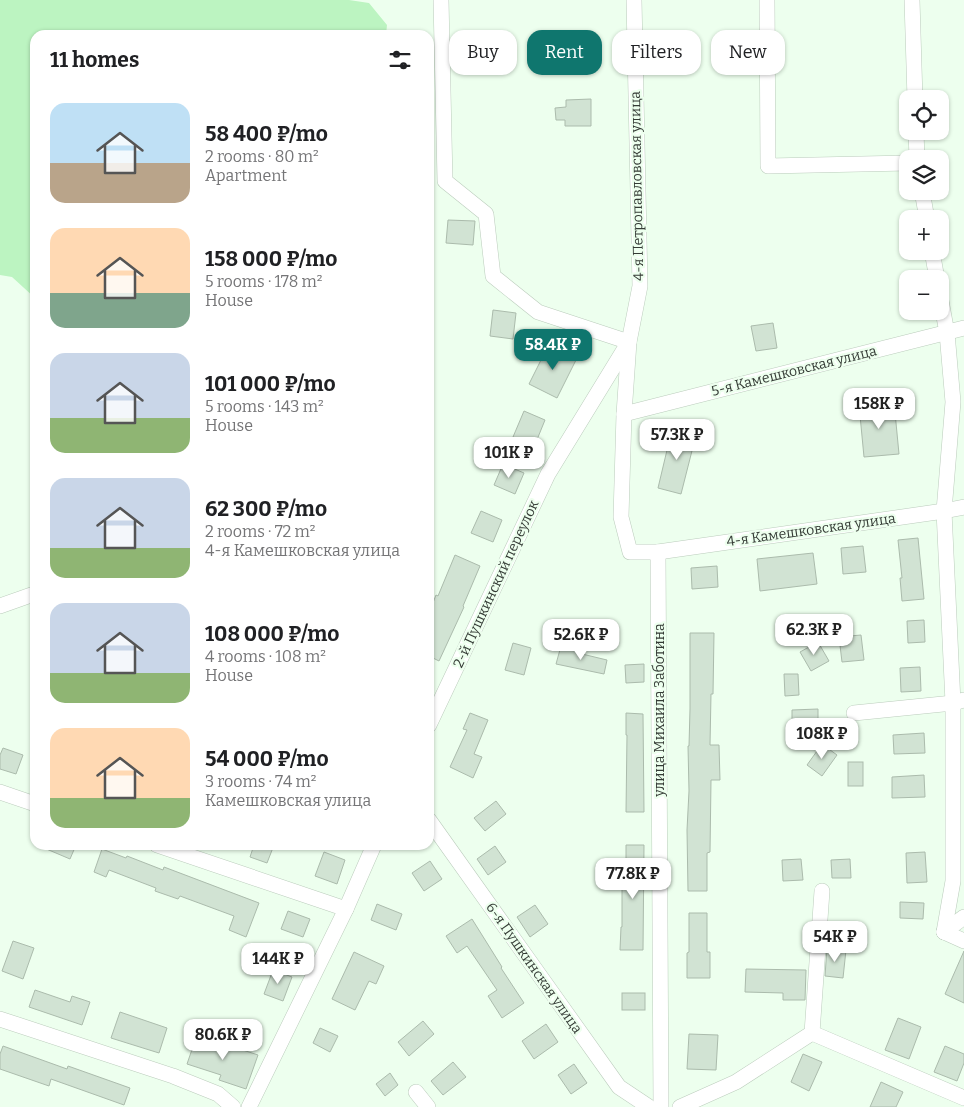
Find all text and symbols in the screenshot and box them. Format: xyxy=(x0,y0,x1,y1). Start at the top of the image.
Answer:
chip: Buy xyxy=(449,30,517,75)
chip: Rent xyxy=(527,30,602,75)
chip: Filters xyxy=(612,30,701,75)
chip: New xyxy=(711,30,785,75)
icon: filters xyxy=(386,46,414,74)
text: 11 homes xyxy=(50,47,139,73)
map controls xyxy=(899,90,949,320)
button: locate xyxy=(899,90,949,140)
street label: 4-я Петропавловская улица xyxy=(627,91,647,281)
text: 58 400 ₽/mo xyxy=(205,121,328,147)
icon: home xyxy=(90,123,150,183)
text: 2 rooms · 80 m² xyxy=(205,147,319,166)
button: layers xyxy=(899,150,949,200)
text: Apartment xyxy=(205,166,287,185)
button: + xyxy=(899,210,949,260)
text: 158 000 ₽/mo xyxy=(205,246,337,272)
icon: home xyxy=(90,248,150,308)
button: − xyxy=(899,270,949,320)
text: 5 rooms · 178 m² xyxy=(205,272,322,291)
text: House xyxy=(205,291,253,310)
pin: 58.4K ₽ xyxy=(507,328,599,371)
text: 58.4K ₽ xyxy=(525,335,581,354)
street label: 5-я Камешковская улица xyxy=(709,342,879,400)
text: 101 000 ₽/mo xyxy=(205,371,336,397)
icon: home xyxy=(90,373,150,433)
pin: 158K ₽ xyxy=(838,388,920,430)
text: 158K ₽ xyxy=(854,394,904,413)
text: 5 rooms · 143 m² xyxy=(205,397,324,416)
text: House xyxy=(205,416,253,435)
pin: 57.3K ₽ xyxy=(631,418,723,461)
text: 57.3K ₽ xyxy=(651,425,703,444)
pin: 101K ₽ xyxy=(468,436,550,479)
text: 101K ₽ xyxy=(485,443,533,462)
text: 62 300 ₽/mo xyxy=(205,496,327,522)
street label: 2-й Пушкинский переулок xyxy=(450,497,543,671)
icon: home xyxy=(90,498,150,558)
street label: 4-я Камешковская улица xyxy=(725,510,897,550)
text: 2 rooms · 72 m² xyxy=(205,522,315,541)
text: 4-я Камешковская улица xyxy=(205,541,400,560)
pin: 62.3K ₽ xyxy=(768,614,860,656)
pin: 52.6K ₽ xyxy=(535,618,627,661)
text: 62.3K ₽ xyxy=(786,620,842,639)
text: 108 000 ₽/mo xyxy=(205,621,339,647)
icon: home xyxy=(90,623,150,683)
street label: улица Михаила Заботина xyxy=(651,623,668,798)
text: 52.6K ₽ xyxy=(553,625,609,644)
text: 4 rooms · 108 m² xyxy=(205,647,326,666)
text: House xyxy=(205,666,253,685)
pin: 108K ₽ xyxy=(781,718,863,760)
text: 108K ₽ xyxy=(796,724,848,743)
text: 54 000 ₽/mo xyxy=(205,746,329,772)
icon: home xyxy=(90,748,150,808)
text: 3 rooms · 74 m² xyxy=(205,772,316,791)
text: Камешковская улица xyxy=(205,791,371,810)
pin: 77.8K ₽ xyxy=(587,858,679,900)
text: 77.8K ₽ xyxy=(606,864,660,883)
street label: 6-я Пушкинская улица xyxy=(482,899,586,1037)
pin: 54K ₽ xyxy=(800,920,870,963)
text: 54K ₽ xyxy=(813,927,857,946)
pin: 144K ₽ xyxy=(237,942,319,985)
text: 144K ₽ xyxy=(252,949,304,968)
pin: 80.6K ₽ xyxy=(177,1018,269,1061)
text: 80.6K ₽ xyxy=(195,1025,251,1044)

